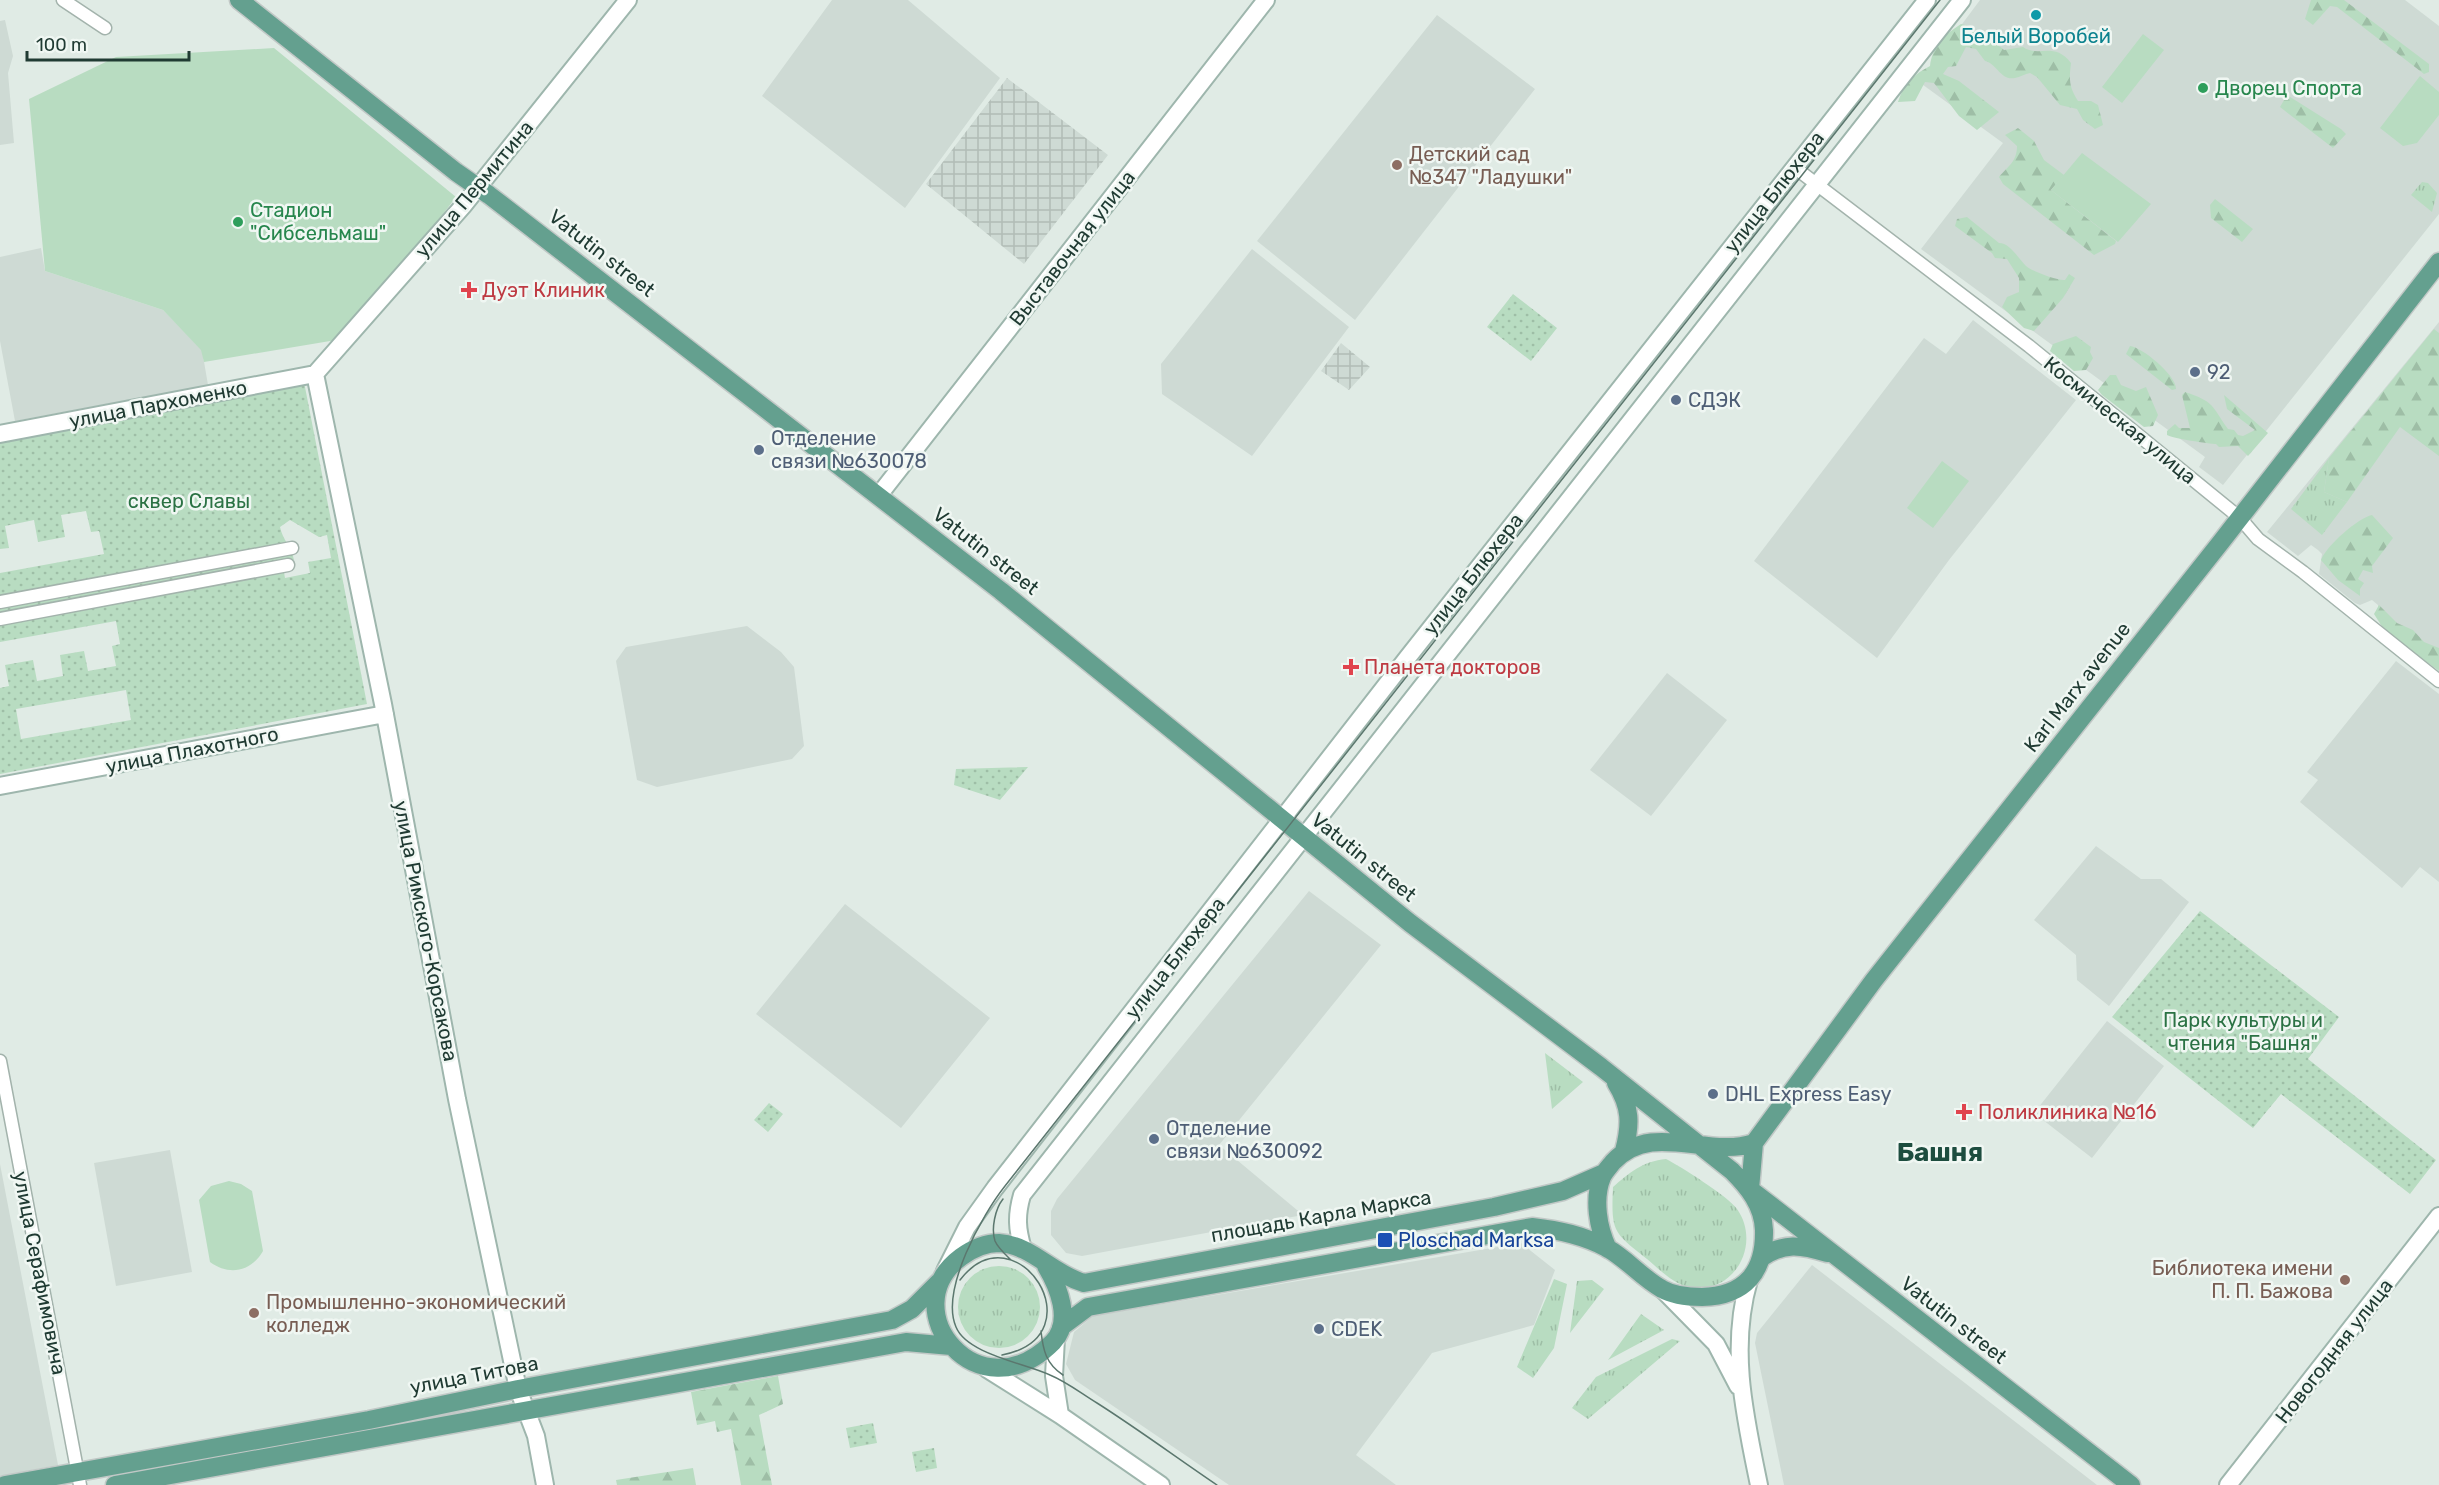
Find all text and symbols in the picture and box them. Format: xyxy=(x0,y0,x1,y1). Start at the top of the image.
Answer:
marker: Белый Воробей xyxy=(2029,8,2043,22)
scale bar xyxy=(27,24,189,62)
place label: Белый Воробей xyxy=(1961,24,2111,48)
text: 100 m xyxy=(36,34,87,56)
place label: Дворец Спорта xyxy=(2215,76,2362,100)
marker: Дворец Спорта xyxy=(2196,81,2210,95)
street label: улица Пермитина xyxy=(410,116,538,262)
street label: улица Блюхера xyxy=(1719,126,1829,258)
place label: Детский сад №347 "Ладушки" xyxy=(1409,142,1572,189)
marker: Детский сад №347 "Ладушки" xyxy=(1390,158,1404,172)
street label: Выставочная улица xyxy=(1004,166,1140,330)
place label: Стадион "Сибсельмаш" xyxy=(250,198,386,245)
street label: Vatutin street xyxy=(544,204,660,302)
marker: Стадион "Сибсельмаш" xyxy=(231,215,245,229)
place label: Дуэт Клиник xyxy=(482,278,605,302)
marker: Дуэт Клиник xyxy=(460,281,478,299)
street label: Космическая улица xyxy=(2039,351,2201,489)
place label: 92 xyxy=(2207,360,2231,384)
marker: 92 xyxy=(2188,365,2202,379)
street label: улица Пархоменко xyxy=(67,375,249,433)
place label: СДЭК xyxy=(1688,388,1741,412)
marker: СДЭК xyxy=(1669,393,1683,407)
place label: Отделение связи №630078 xyxy=(771,426,927,473)
marker: Отделение связи №630078 xyxy=(752,443,766,457)
park label: сквер Славы xyxy=(128,489,250,513)
street label: Vatutin street xyxy=(928,502,1044,600)
street label: улица Блюхера xyxy=(1418,508,1528,640)
street label: Karl Marx avenue xyxy=(2019,617,2135,757)
place label: Планета докторов xyxy=(1364,655,1541,679)
marker: Планета докторов xyxy=(1342,658,1360,676)
street label: улица Плахотного xyxy=(104,721,280,779)
street label: улица Римского-Корсакова xyxy=(389,799,463,1063)
street label: Vatutin street xyxy=(1307,807,1421,907)
street label: улица Блюхера xyxy=(1120,892,1230,1024)
park label: Парк культуры и чтения "Башня" xyxy=(2163,1008,2323,1055)
place label: DHL Express Easy xyxy=(1725,1082,1891,1106)
marker: DHL Express Easy xyxy=(1706,1087,1720,1101)
place label: Поликлиника №16 xyxy=(1978,1100,2157,1124)
marker: Поликлиника №16 xyxy=(1955,1103,1973,1121)
place label: Отделение связи №630092 xyxy=(1166,1116,1323,1163)
marker: Отделение связи №630092 xyxy=(1147,1132,1161,1146)
district label: Башня xyxy=(1897,1137,1983,1168)
street label: улица Серафимовича xyxy=(8,1169,72,1377)
street label: площадь Карла Маркса xyxy=(1209,1185,1433,1247)
place label: Ploschad Marksa xyxy=(1398,1228,1554,1252)
marker: Ploschad Marksa xyxy=(1376,1231,1394,1249)
place label: Библиотека имени П. П. Бажова xyxy=(2152,1256,2333,1303)
street label: Vatutin street xyxy=(1896,1271,2012,1369)
marker: Библиотека имени П. П. Бажова xyxy=(2338,1273,2352,1287)
street label: Новогодняя улица xyxy=(2270,1274,2398,1428)
place label: Промышленно-экономический колледж xyxy=(266,1290,566,1337)
marker: Промышленно-экономический колледж xyxy=(247,1306,261,1320)
place label: CDEK xyxy=(1331,1317,1382,1341)
marker: CDEK xyxy=(1312,1322,1326,1336)
street label: улица Титова xyxy=(408,1351,540,1399)

